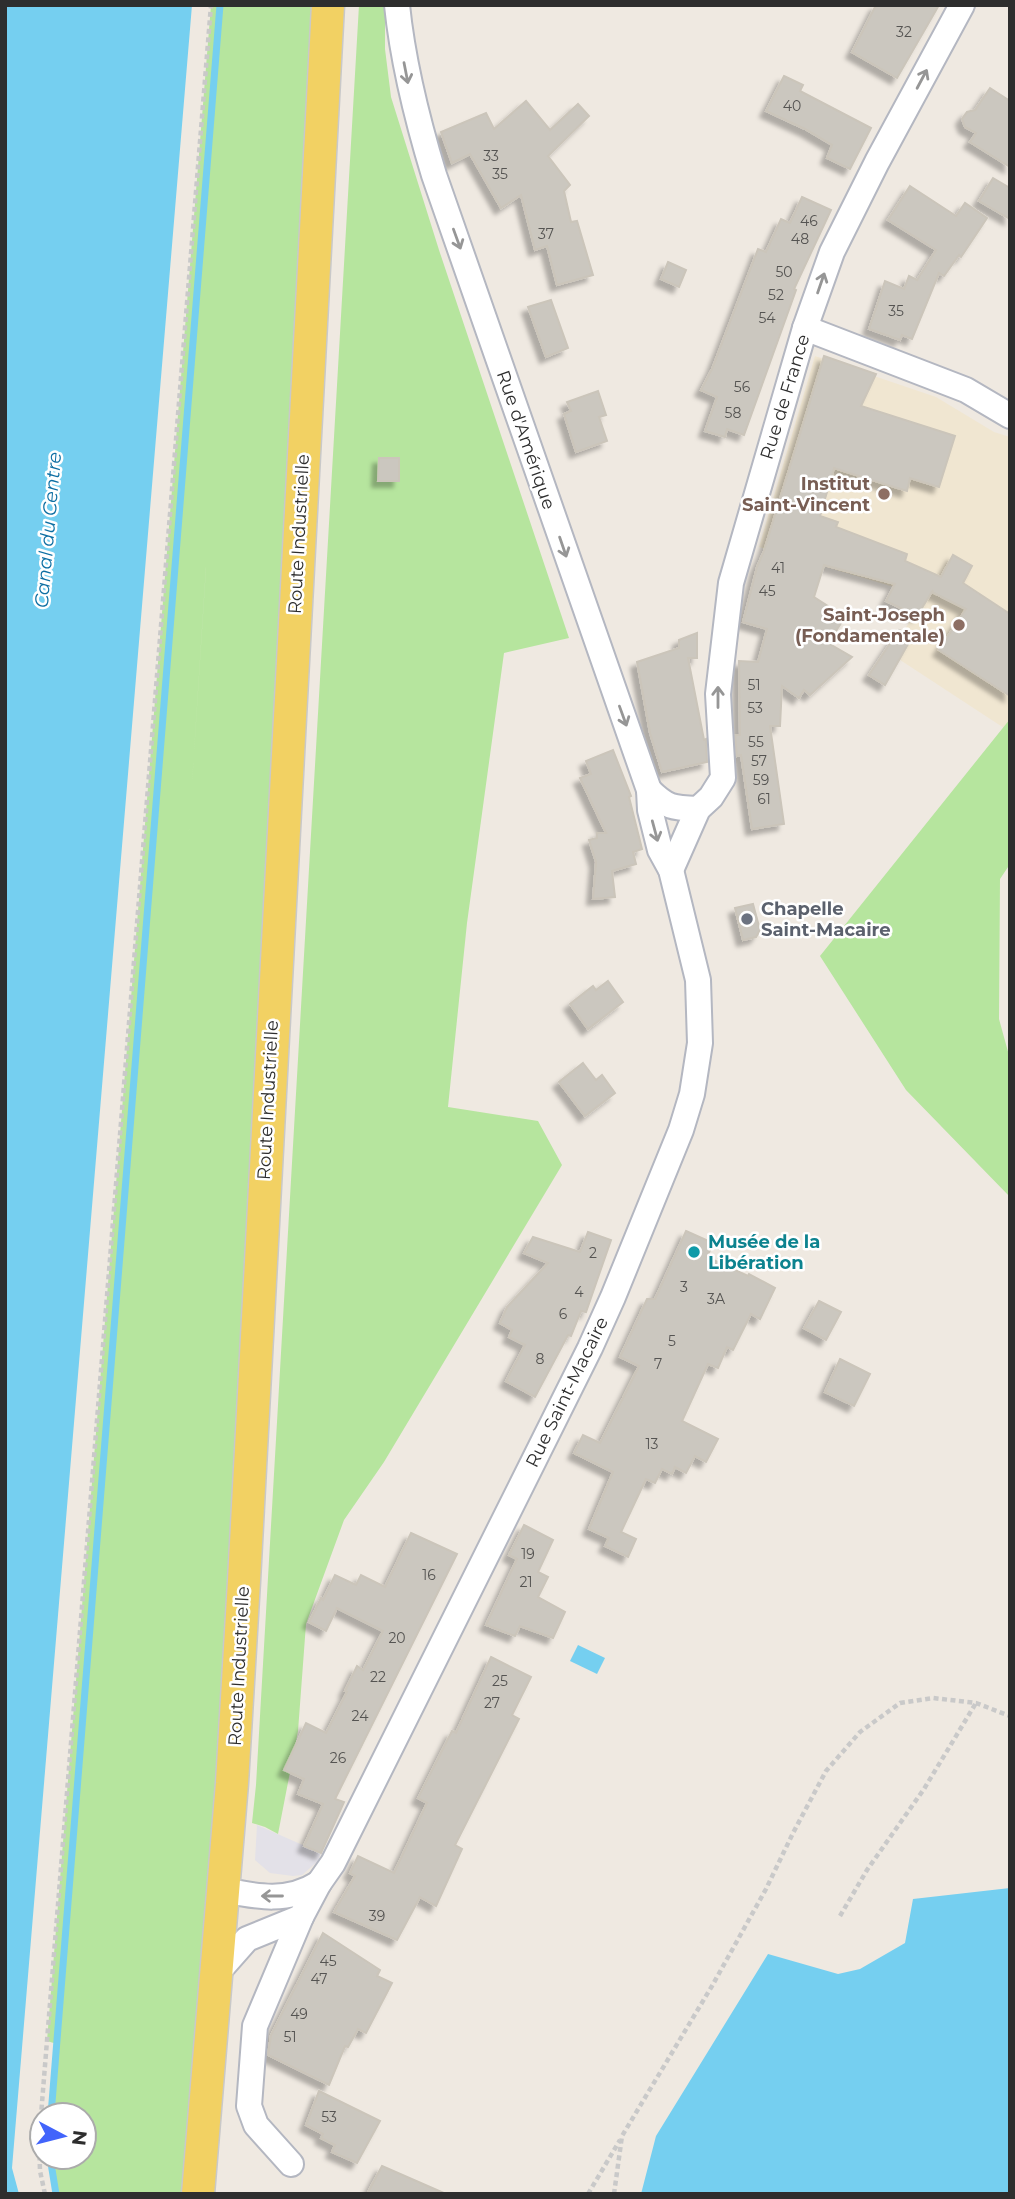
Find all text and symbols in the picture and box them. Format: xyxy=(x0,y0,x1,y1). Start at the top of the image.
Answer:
house number: 32 xyxy=(896,23,912,41)
one-way arrow xyxy=(400,61,413,84)
one-way arrow xyxy=(916,69,929,90)
house number: 40 xyxy=(783,97,801,115)
house number: 33 xyxy=(483,147,499,165)
house number: 35 xyxy=(492,165,508,183)
house number: 46 xyxy=(800,212,818,230)
house number: 37 xyxy=(538,225,554,243)
one-way arrow xyxy=(451,228,464,250)
house number: 48 xyxy=(791,230,809,248)
house number: 50 xyxy=(775,263,793,281)
one-way arrow xyxy=(816,272,828,294)
house number: 52 xyxy=(768,286,784,304)
house number: 35 xyxy=(888,302,904,320)
house number: 54 xyxy=(758,309,776,327)
street label: Rue de France xyxy=(756,332,815,462)
street label: Rue d'Amérique xyxy=(492,368,560,513)
house number: 56 xyxy=(734,378,751,396)
house number: 58 xyxy=(725,404,741,422)
water label: Canal du Centre xyxy=(30,451,66,609)
street label: Route Industrielle xyxy=(284,453,314,615)
place label: Institut Saint-Vincent xyxy=(742,473,870,516)
marker: Institut Saint-Vincent xyxy=(876,486,892,502)
one-way arrow xyxy=(558,535,571,557)
house number: 41 xyxy=(771,559,785,577)
house number: 45 xyxy=(758,582,776,600)
place label: Saint-Joseph (Fondamentale) xyxy=(795,604,945,647)
marker: Saint-Joseph (Fondamentale) xyxy=(951,617,967,633)
house number: 51 xyxy=(748,676,760,694)
one-way arrow xyxy=(711,686,725,709)
house number: 53 xyxy=(747,699,763,717)
one-way arrow xyxy=(617,704,630,726)
house number: 55 xyxy=(748,733,764,751)
house number: 57 xyxy=(751,752,767,770)
house number: 59 xyxy=(753,771,769,789)
house number: 61 xyxy=(757,790,771,808)
one-way arrow xyxy=(650,820,663,842)
place label: Chapelle Saint-Macaire xyxy=(761,898,891,941)
marker: Chapelle Saint-Macaire xyxy=(739,911,755,927)
street label: Route Industrielle xyxy=(253,1019,283,1181)
place label: Musée de la Libération xyxy=(708,1231,820,1274)
house number: 2 xyxy=(589,1244,597,1262)
marker: Musée de la Libération xyxy=(686,1244,702,1260)
house number: 3 xyxy=(680,1278,688,1296)
house number: 4 xyxy=(574,1283,584,1301)
house number: 3A xyxy=(707,1290,726,1308)
house number: 6 xyxy=(559,1305,568,1323)
street label: Rue Saint-Macaire xyxy=(521,1313,613,1471)
house number: 5 xyxy=(668,1332,676,1350)
house number: 8 xyxy=(536,1350,545,1368)
house number: 7 xyxy=(654,1355,662,1373)
house number: 13 xyxy=(646,1435,659,1453)
house number: 19 xyxy=(521,1545,535,1563)
house number: 16 xyxy=(422,1566,436,1584)
house number: 21 xyxy=(519,1573,533,1591)
street label: Route Industrielle xyxy=(224,1585,254,1747)
house number: 20 xyxy=(388,1629,406,1647)
house number: 22 xyxy=(370,1668,386,1686)
house number: 25 xyxy=(492,1672,508,1690)
house number: 27 xyxy=(484,1694,500,1712)
house number: 24 xyxy=(352,1707,369,1725)
house number: 26 xyxy=(330,1749,347,1767)
one-way arrow xyxy=(261,1889,284,1903)
house number: 39 xyxy=(369,1907,385,1925)
house number: 45 xyxy=(319,1952,337,1970)
house number: 47 xyxy=(311,1970,327,1988)
house number: 49 xyxy=(290,2005,308,2023)
house number: 51 xyxy=(284,2028,296,2046)
north arrow xyxy=(28,2101,98,2171)
house number: 53 xyxy=(321,2108,337,2126)
text: N xyxy=(67,2129,92,2147)

